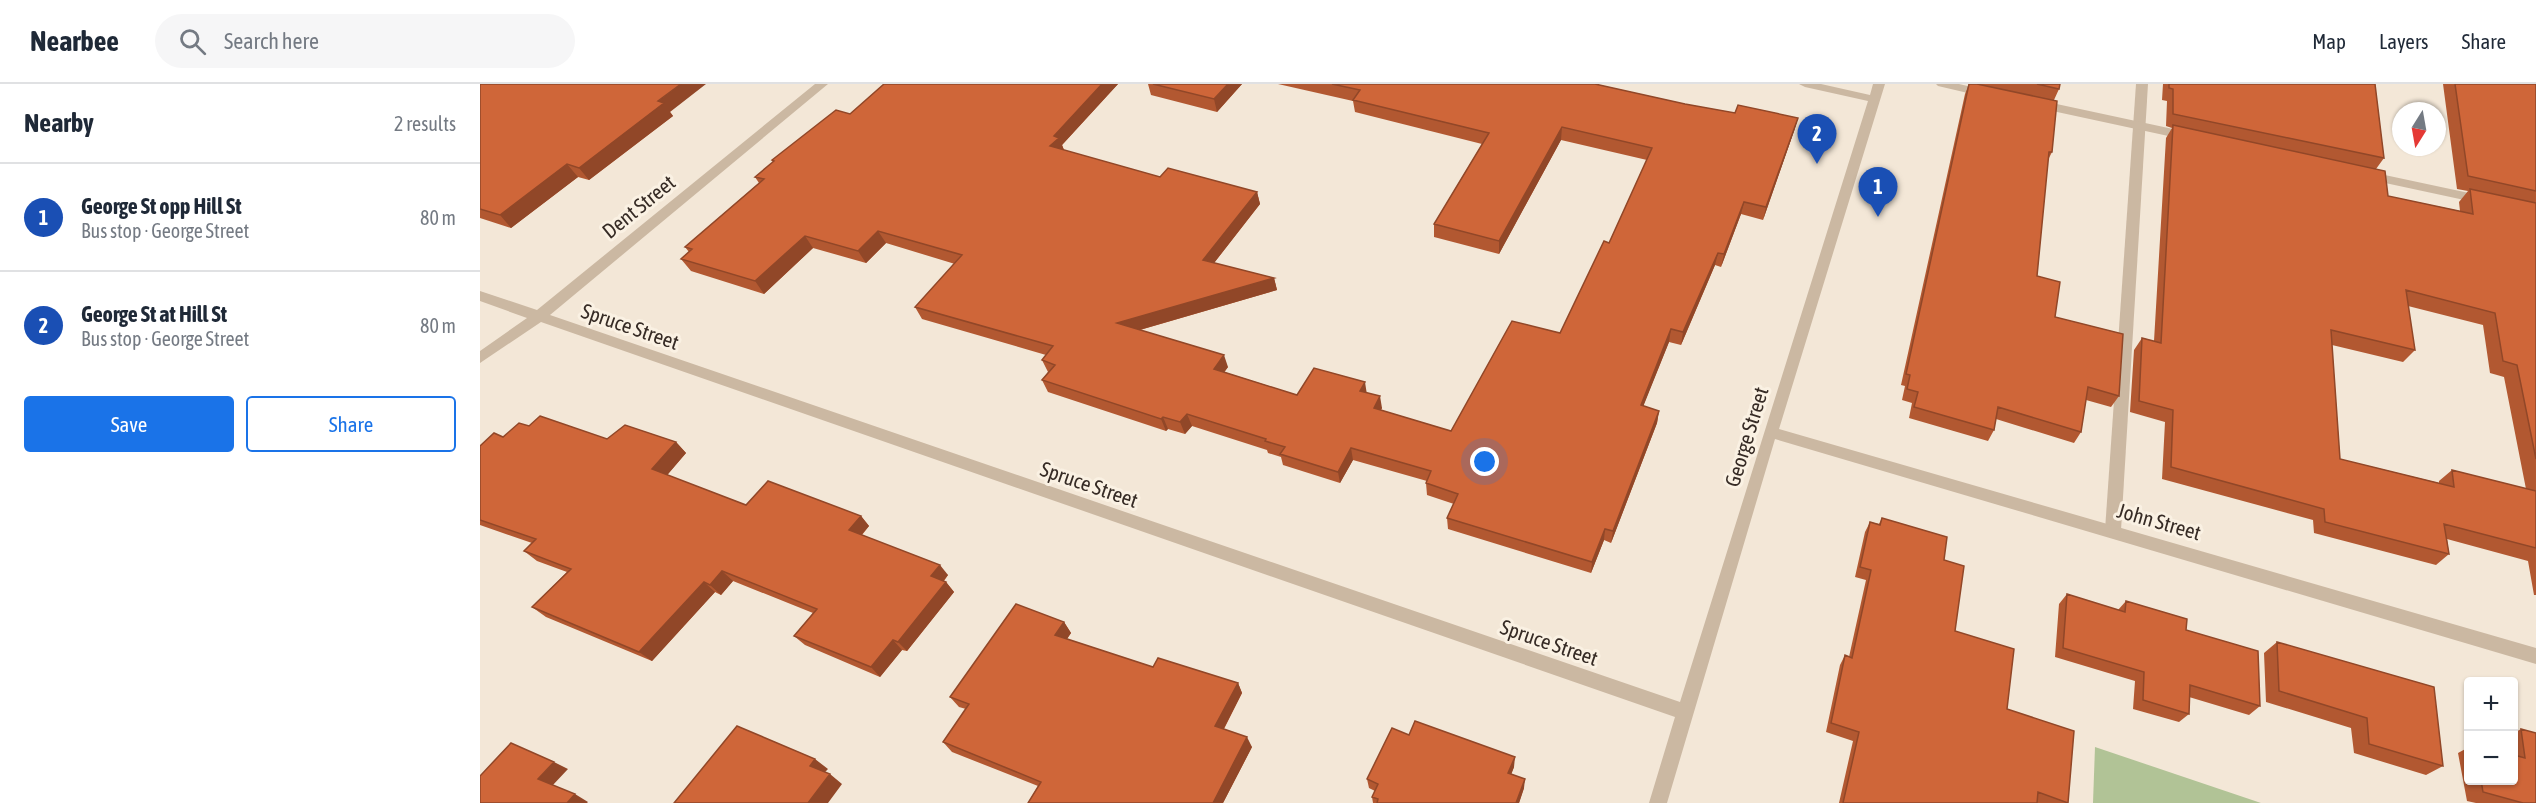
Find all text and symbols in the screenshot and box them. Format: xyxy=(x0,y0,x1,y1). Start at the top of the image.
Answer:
search box xyxy=(155,14,575,68)
text: Nearbee xyxy=(30,25,119,57)
icon: search xyxy=(176,25,209,58)
text: Search here xyxy=(224,28,319,54)
text: Map xyxy=(2312,29,2346,53)
text: Layers xyxy=(2379,29,2429,53)
text: Share xyxy=(2462,29,2506,53)
north arrow xyxy=(2392,102,2446,156)
text: Nearby xyxy=(24,108,94,138)
text: 2 results xyxy=(394,112,456,135)
pin: 2 xyxy=(1798,115,1836,164)
pin: 1 xyxy=(1858,168,1898,217)
street label: Dent Street xyxy=(597,170,680,243)
text: George St opp Hill St xyxy=(81,193,242,219)
text: 1 xyxy=(39,206,48,229)
text: 80 m xyxy=(420,206,456,229)
text: Bus stop · George Street xyxy=(81,219,249,242)
street label: Spruce Street xyxy=(578,298,682,354)
text: George St at Hill St xyxy=(81,301,227,327)
text: 2 xyxy=(39,314,48,337)
text: 80 m xyxy=(420,314,456,337)
text: Bus stop · George Street xyxy=(81,327,249,350)
street label: George Street xyxy=(1719,384,1773,490)
button: Save xyxy=(24,396,234,452)
button: Share xyxy=(246,396,456,452)
your location xyxy=(1470,447,1499,476)
street label: Spruce Street xyxy=(1037,456,1141,512)
street label: John Street xyxy=(2115,498,2204,544)
street label: Spruce Street xyxy=(1497,614,1601,670)
map controls xyxy=(2464,677,2518,785)
button: + xyxy=(2464,677,2518,731)
button: − xyxy=(2464,731,2518,785)

